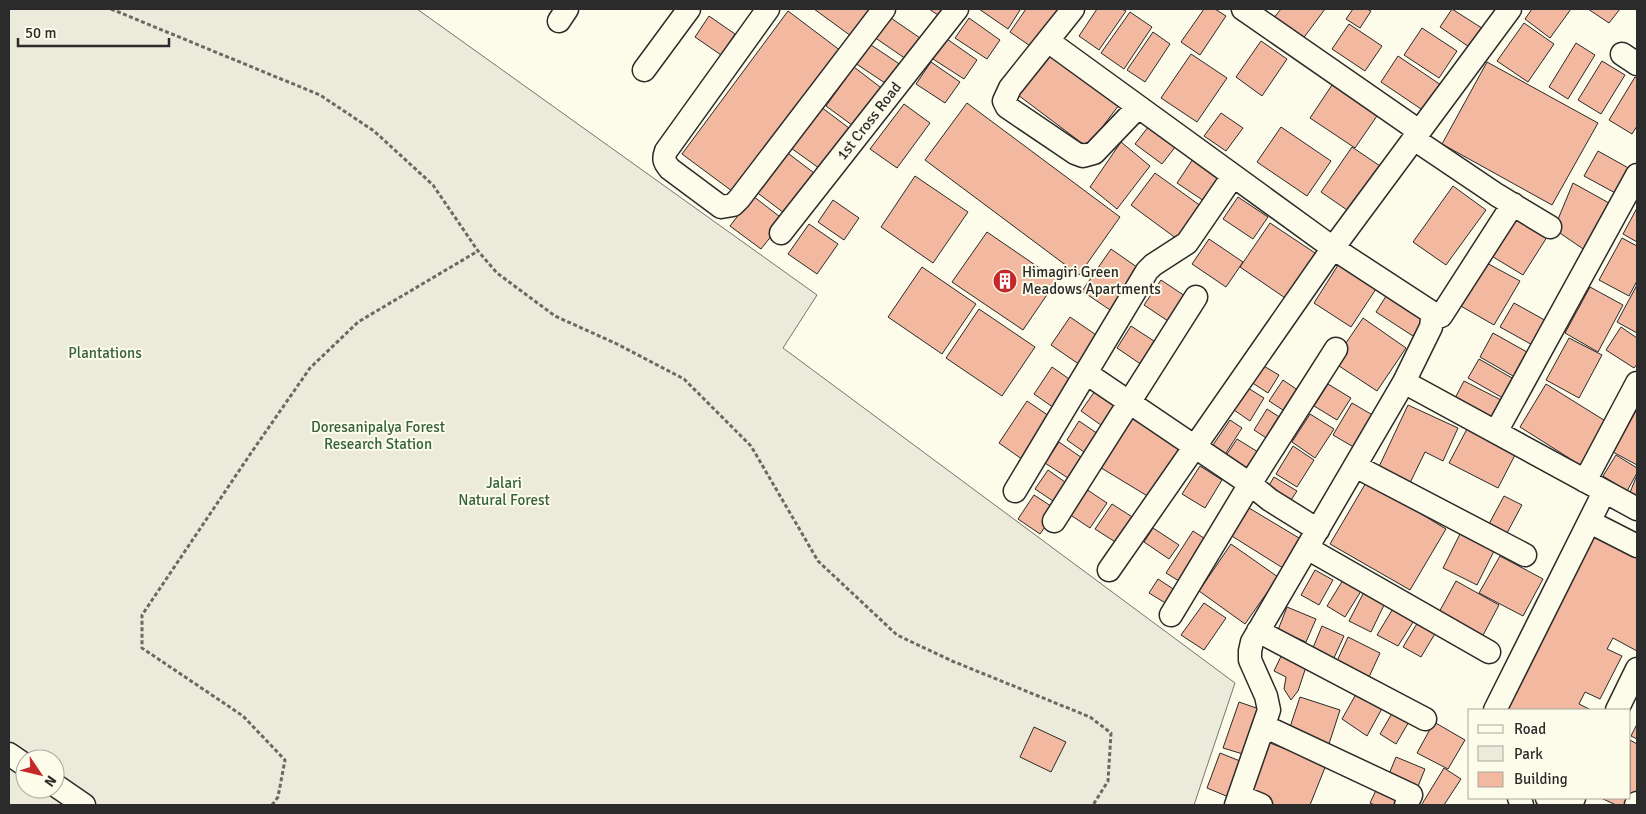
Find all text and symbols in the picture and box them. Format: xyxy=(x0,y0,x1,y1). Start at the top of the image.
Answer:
scale bar xyxy=(18,15,169,47)
text: 50 m xyxy=(25,24,56,42)
street label: 1st Cross Road xyxy=(833,78,905,164)
place label: Himagiri Green Meadows Apartments xyxy=(1022,263,1161,298)
building icon: Himagiri Green Meadows Apartments xyxy=(992,268,1018,294)
park label: Plantations xyxy=(68,344,142,362)
park label: Doresanipalya Forest Research Station xyxy=(311,418,445,453)
park label: Jalari Natural Forest xyxy=(458,474,550,509)
legend xyxy=(1468,709,1631,799)
text: Road xyxy=(1514,720,1546,738)
text: Park xyxy=(1514,745,1543,763)
north arrow xyxy=(15,749,65,799)
text: Building xyxy=(1514,770,1568,788)
text: N xyxy=(40,772,60,790)

